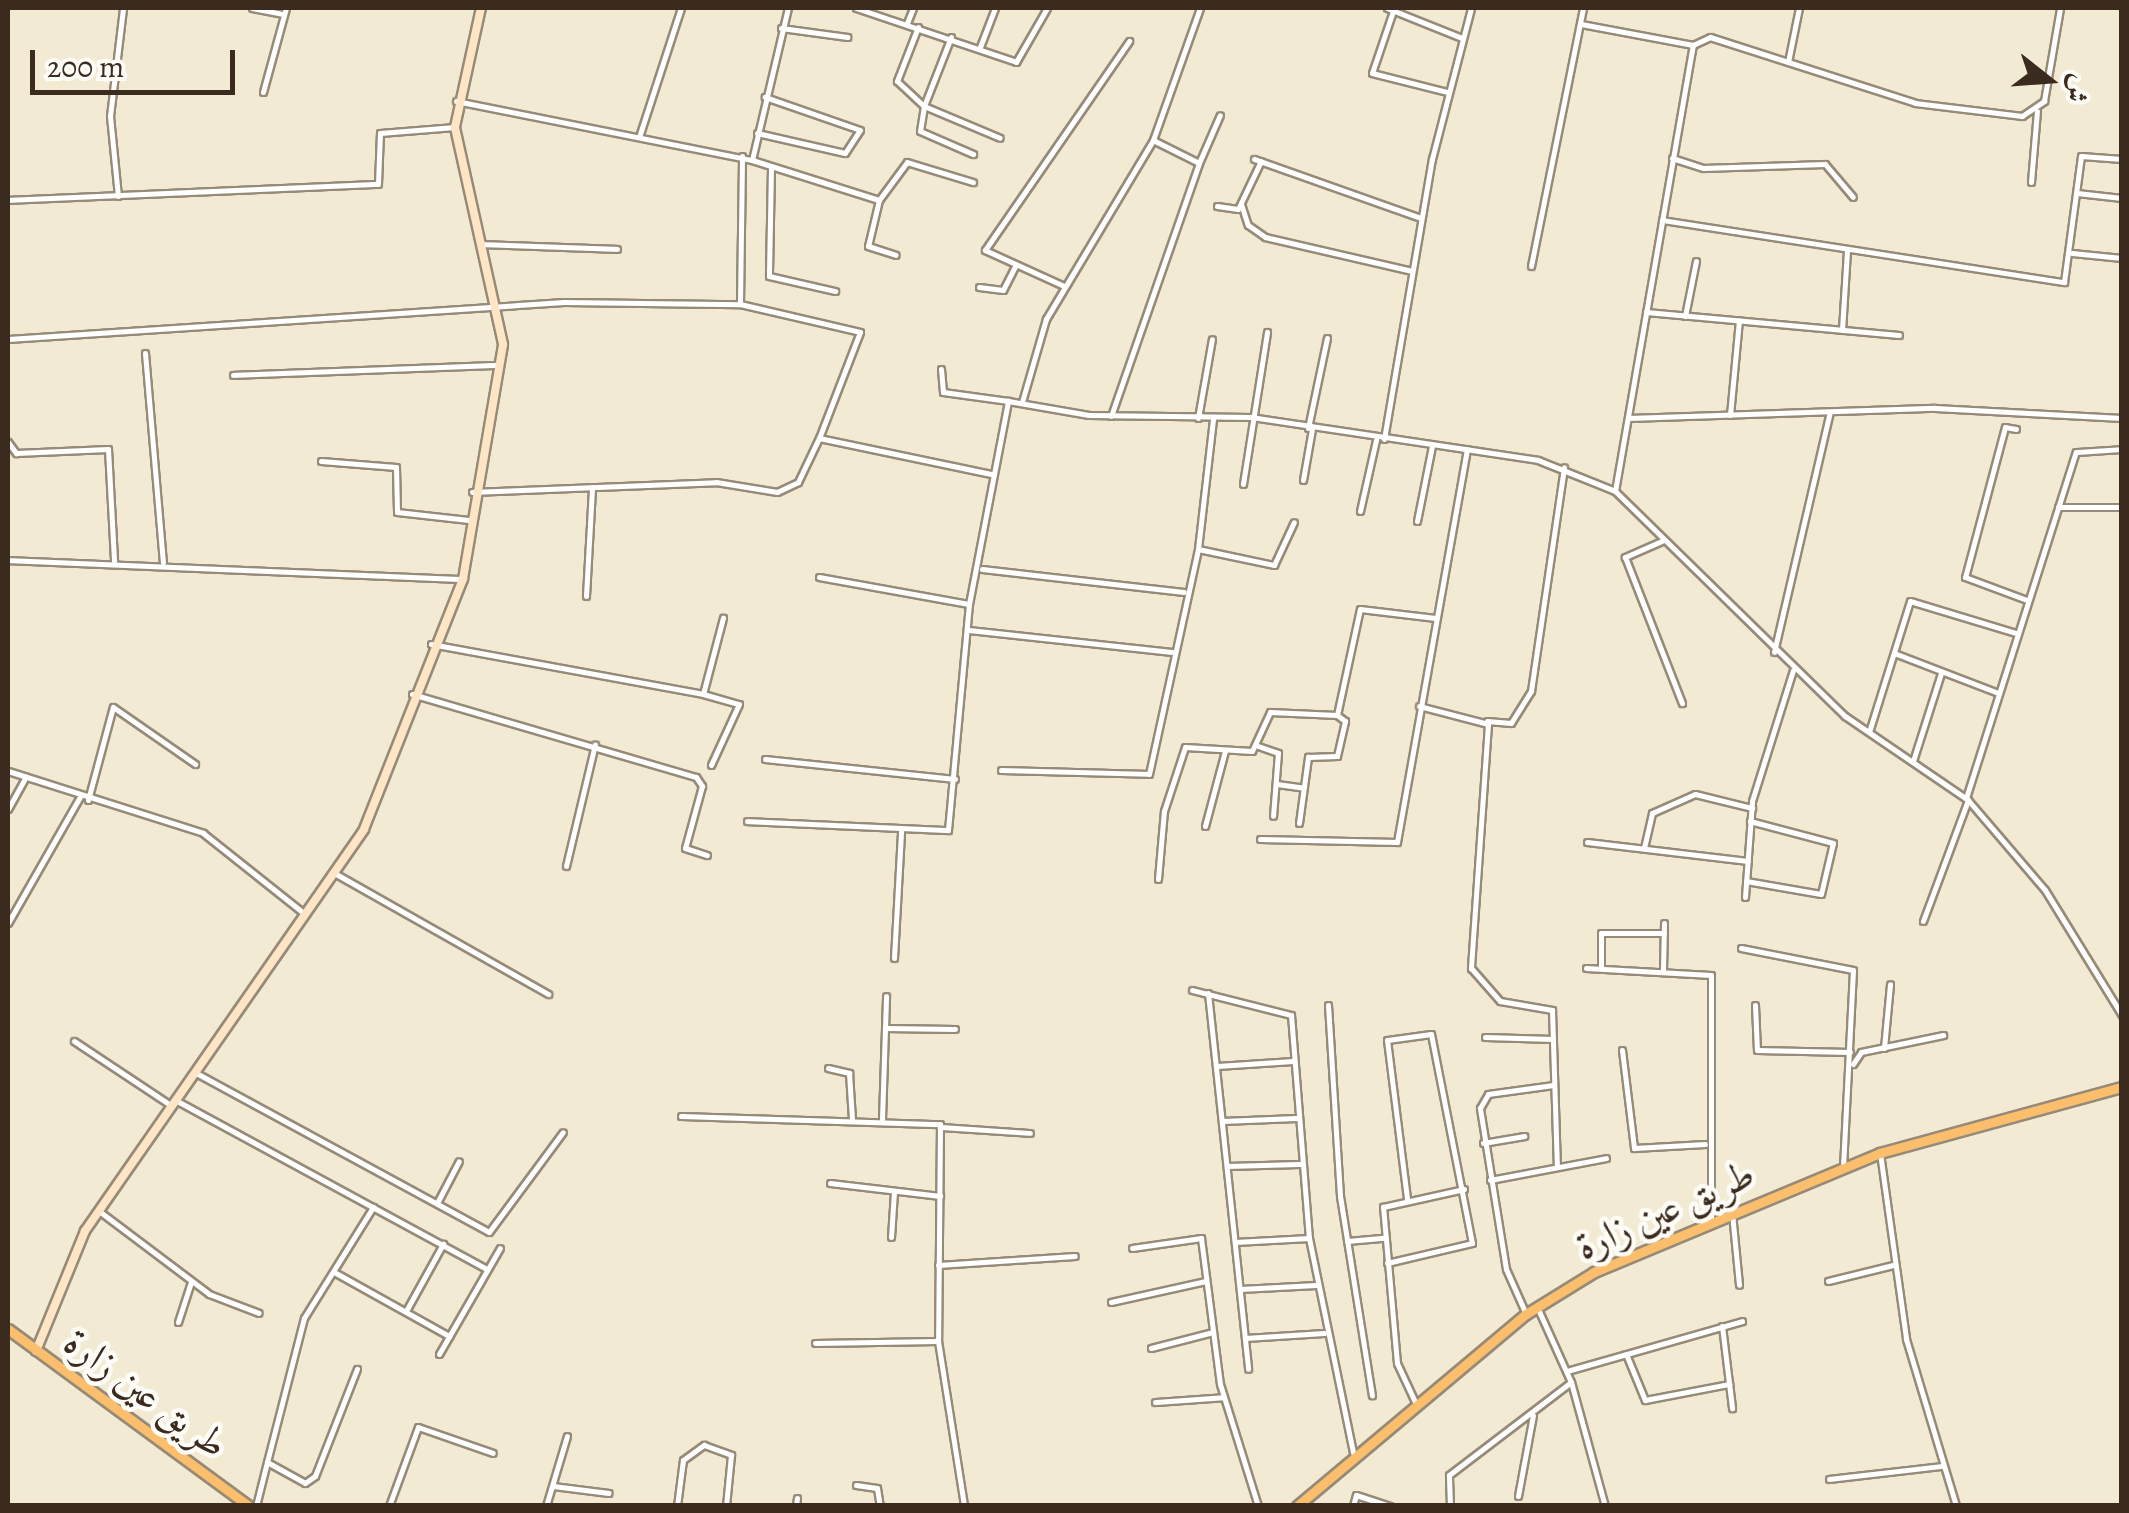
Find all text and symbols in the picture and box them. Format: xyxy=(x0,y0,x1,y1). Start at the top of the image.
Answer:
scale bar xyxy=(35,30,240,92)
north arrow xyxy=(1999,30,2099,130)
text: 200 m xyxy=(47,47,124,87)
text: ش xyxy=(2055,70,2100,108)
street label: طريق عين زارة xyxy=(1568,1149,1762,1271)
street label: طريق عين زارة xyxy=(55,1318,237,1468)

